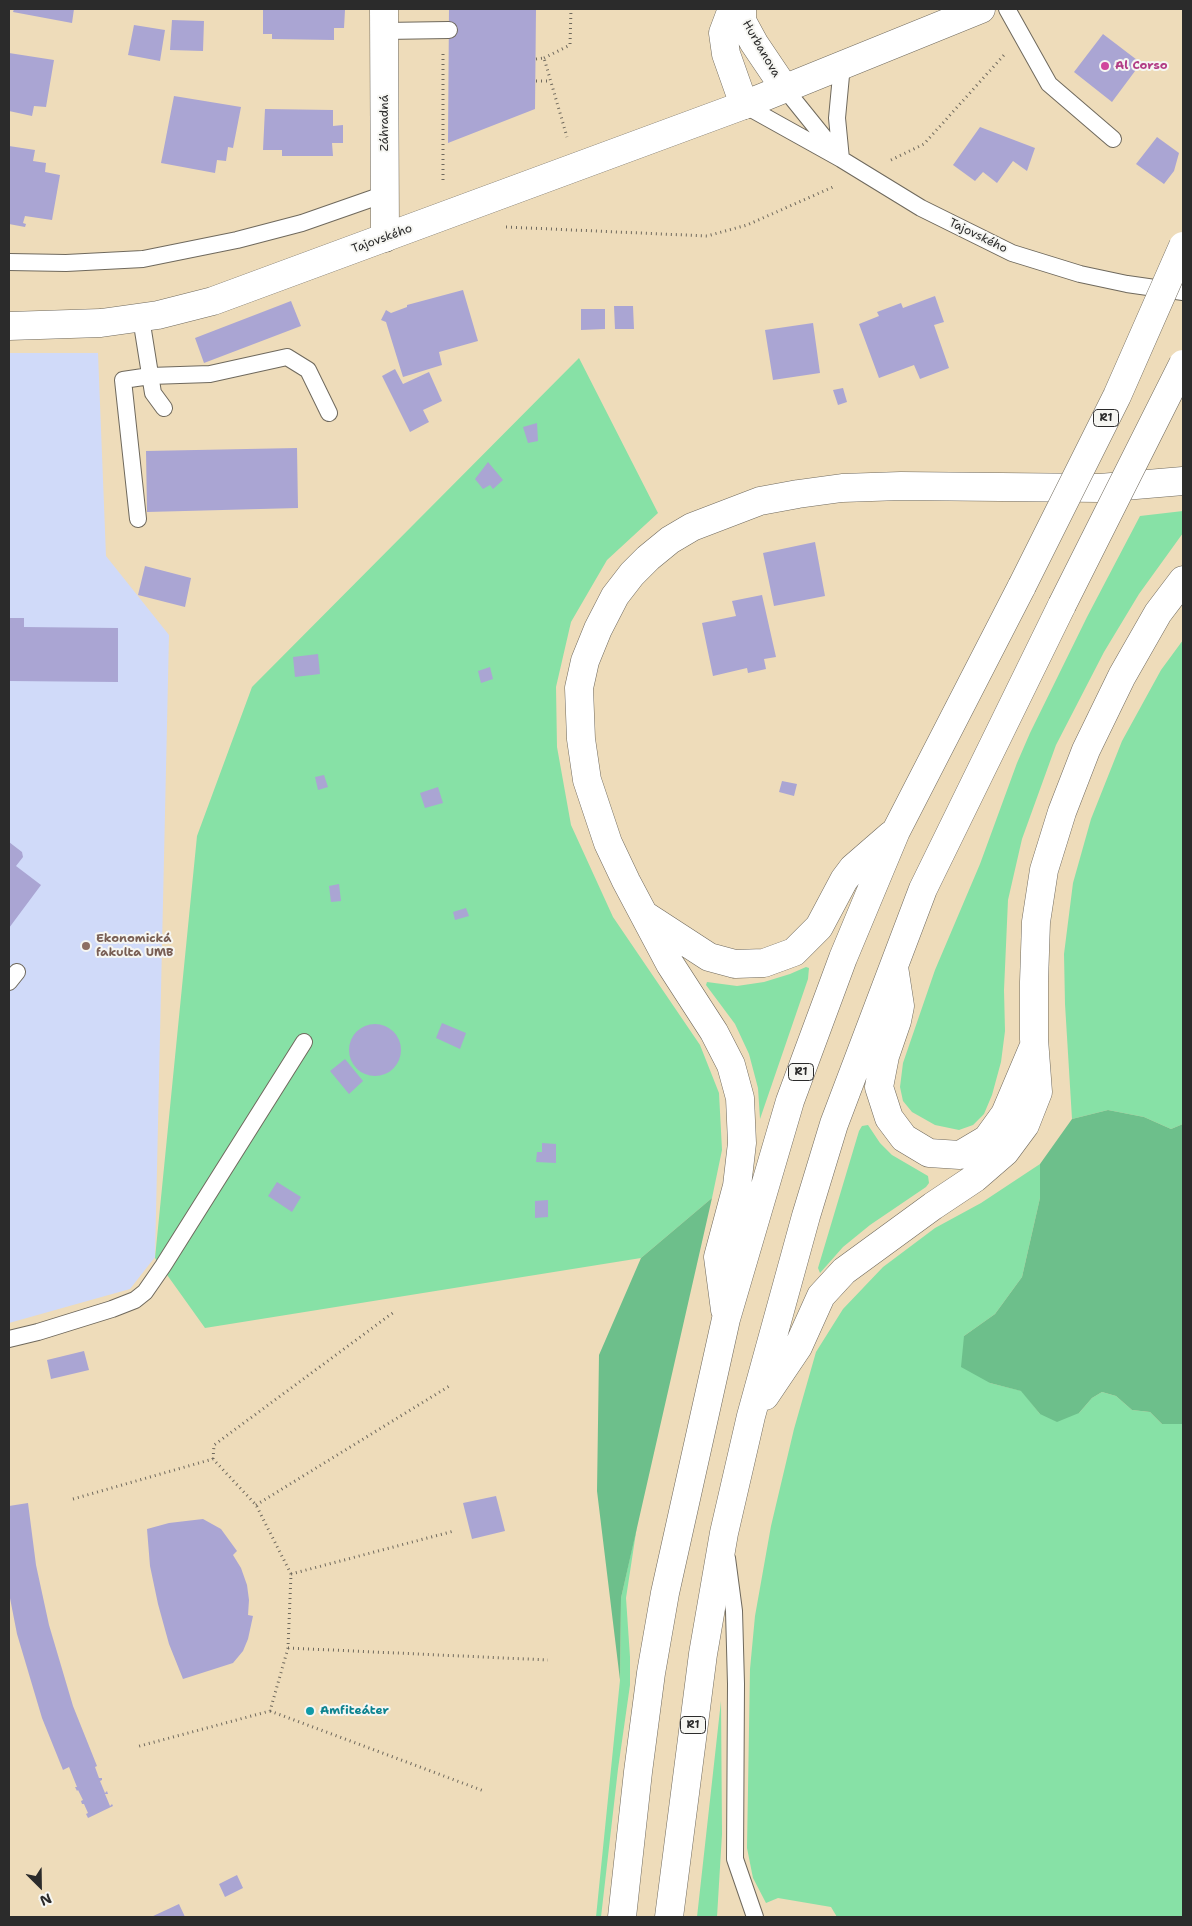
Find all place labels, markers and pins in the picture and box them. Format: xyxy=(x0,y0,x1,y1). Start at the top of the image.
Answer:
place label: Al Corso xyxy=(1115,59,1168,73)
marker: Al Corso xyxy=(1099,60,1111,72)
place label: Ekonomická fakulta UMB xyxy=(96,932,174,960)
marker: Ekonomická fakulta UMB xyxy=(80,940,92,952)
place label: Amfiteáter xyxy=(320,1704,389,1718)
marker: Amfiteáter xyxy=(304,1705,316,1717)

